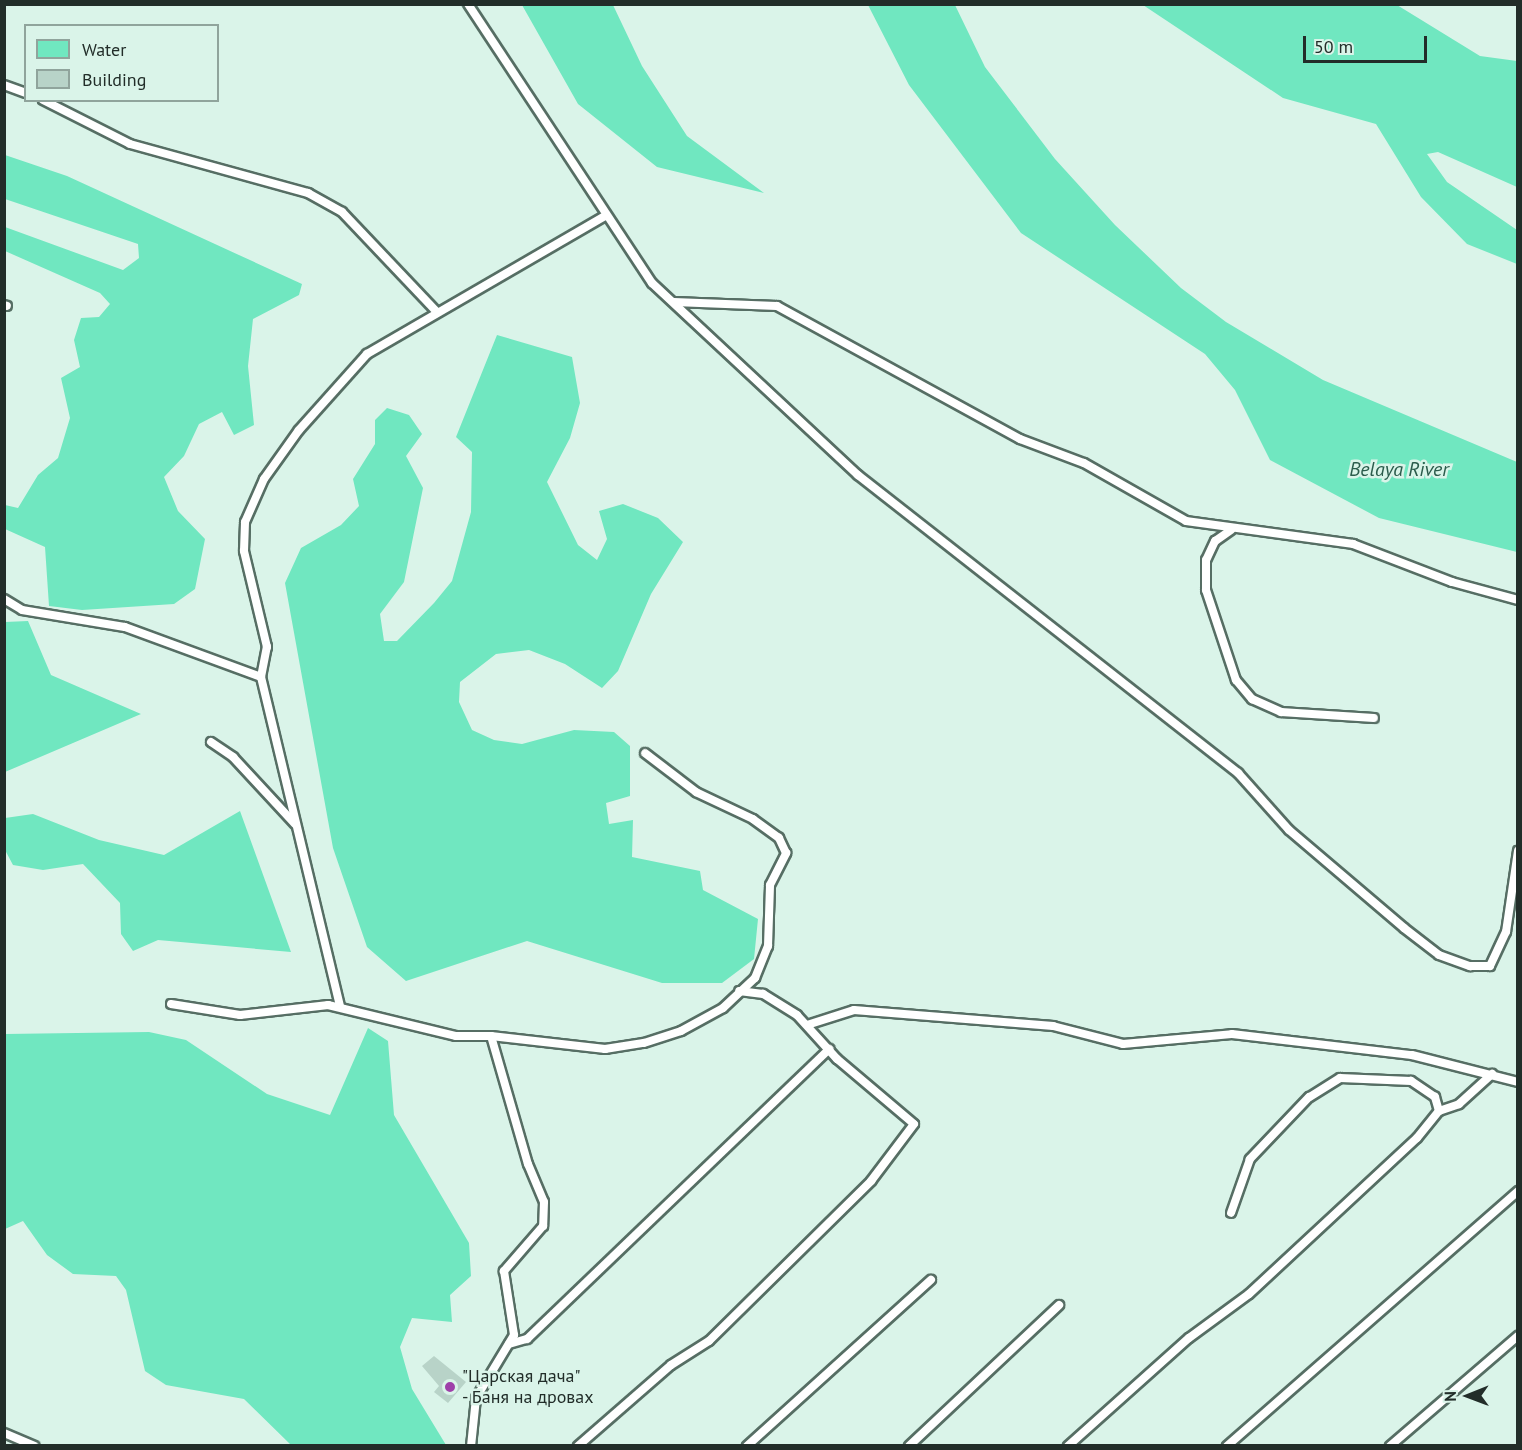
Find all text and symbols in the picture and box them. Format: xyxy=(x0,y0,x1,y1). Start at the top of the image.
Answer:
legend xyxy=(24,24,219,102)
scale bar xyxy=(1306,24,1430,62)
text: 50 m xyxy=(1314,35,1353,58)
text: Water xyxy=(82,38,126,61)
text: Building xyxy=(82,68,146,91)
water label: Belaya River xyxy=(1349,457,1449,481)
place label: "Царская дача" - Баня на дровах xyxy=(462,1366,595,1408)
north arrow xyxy=(1438,1366,1498,1426)
marker: "Царская дача" - Баня на дровах xyxy=(443,1380,457,1394)
text: N xyxy=(1440,1391,1460,1402)

